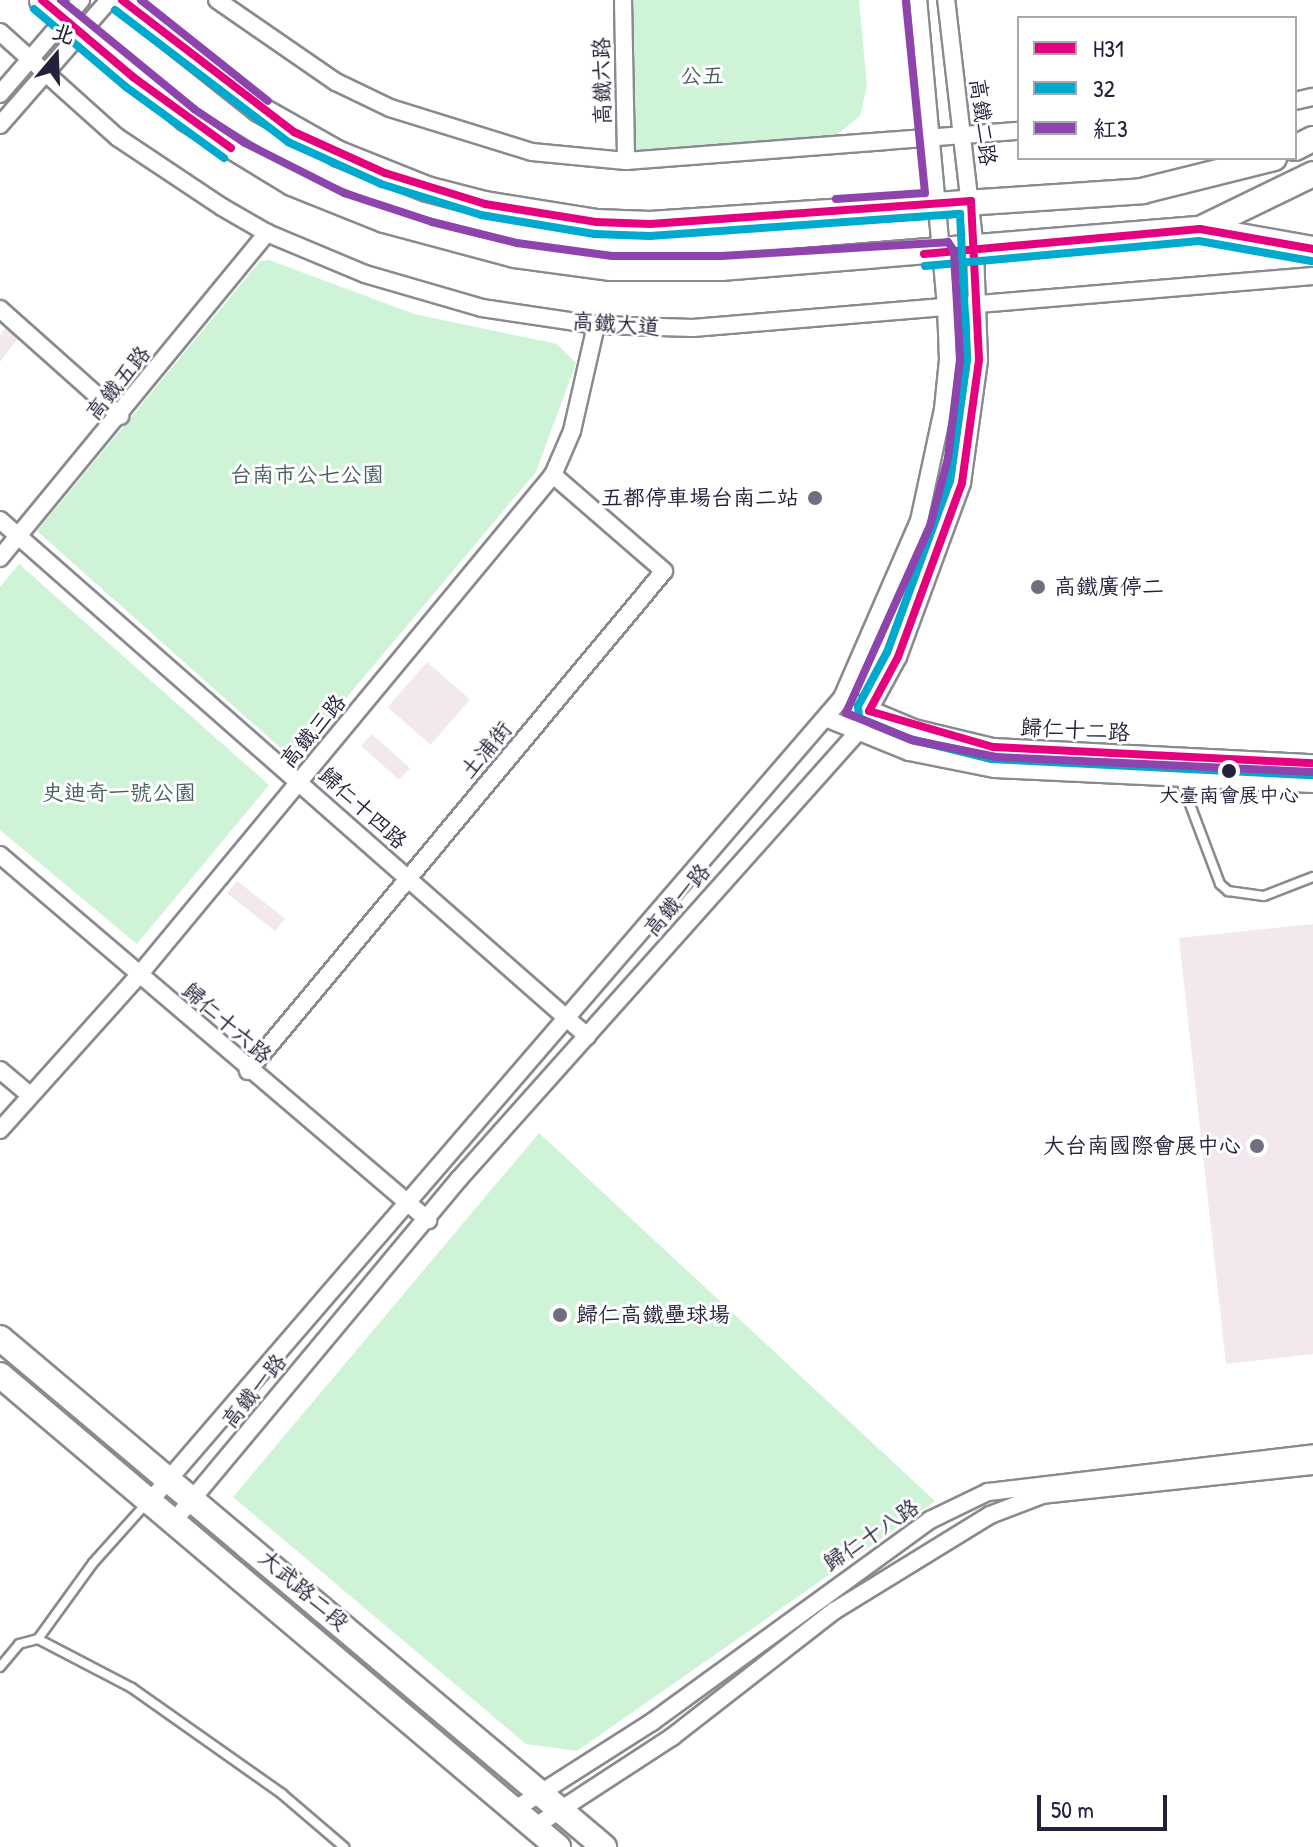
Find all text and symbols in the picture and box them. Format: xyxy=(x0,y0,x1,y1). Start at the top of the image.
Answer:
north arrow xyxy=(16,16,96,96)
text: 北 xyxy=(49,16,79,51)
legend xyxy=(1017,16,1297,160)
text: H31 xyxy=(1093,32,1124,64)
street label: 高鐵六路 xyxy=(588,37,616,125)
park label: 公五 xyxy=(680,63,724,89)
text: 32 xyxy=(1093,72,1115,104)
street label: 高鐵二路 xyxy=(965,77,1001,167)
text: 紅3 xyxy=(1093,112,1128,144)
street label: 高鐵大道 xyxy=(571,308,661,340)
street label: 高鐵五路 xyxy=(80,340,156,426)
park label: 台南市公七公園 xyxy=(230,462,384,488)
place label: 五都停車場台南二站 xyxy=(601,485,799,511)
marker: 五都停車場台南二站 xyxy=(806,489,824,507)
place label: 高鐵廣停二 xyxy=(1054,574,1164,600)
marker: 高鐵廣停二 xyxy=(1029,578,1047,596)
street label: 高鐵三路 xyxy=(275,689,351,773)
street label: 歸仁十二路 xyxy=(1019,714,1131,746)
street label: 土浦街 xyxy=(455,716,517,784)
street label: 歸仁十四路 xyxy=(313,761,413,855)
marker: 大臺南會展中心 xyxy=(1221,763,1237,779)
park label: 史迪奇一號公園 xyxy=(42,780,196,806)
place label: 大臺南會展中心 xyxy=(1159,782,1299,806)
street label: 高鐵一路 xyxy=(638,858,716,942)
street label: 歸仁十六路 xyxy=(177,977,277,1069)
place label: 大台南國際會展中心 xyxy=(1043,1133,1241,1159)
marker: 大台南國際會展中心 xyxy=(1248,1137,1266,1155)
place label: 歸仁高鐵壘球場 xyxy=(576,1302,730,1328)
marker: 歸仁高鐵壘球場 xyxy=(551,1306,569,1324)
street label: 高鐵一路 xyxy=(216,1348,292,1434)
street label: 歸仁十八路 xyxy=(818,1493,924,1577)
street label: 大武路二段 xyxy=(254,1544,354,1636)
scale bar xyxy=(1041,1779,1171,1829)
text: 50 m xyxy=(1051,1793,1094,1825)

